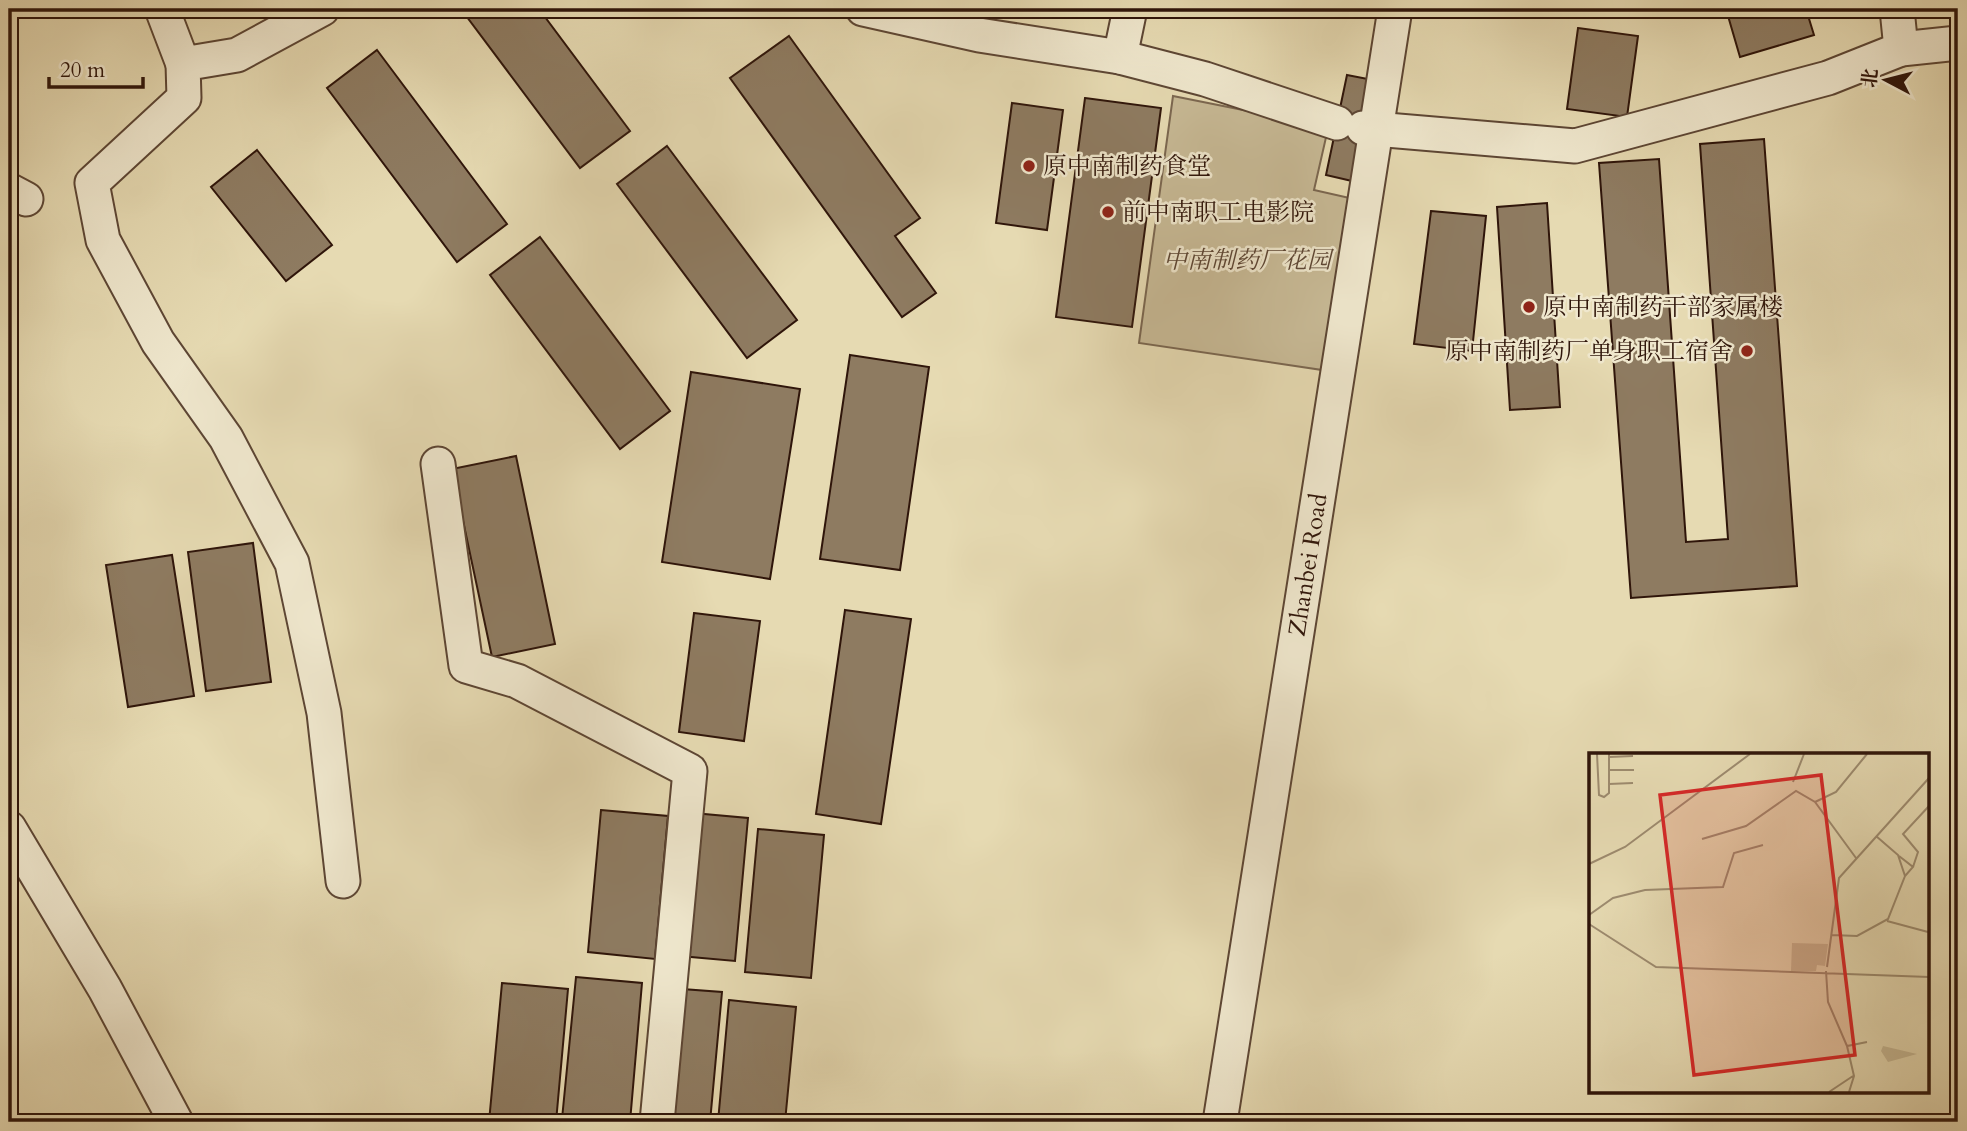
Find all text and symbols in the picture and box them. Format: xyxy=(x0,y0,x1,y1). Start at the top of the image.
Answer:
scale bar xyxy=(49,46,144,90)
north arrow xyxy=(1852,46,1922,116)
text: 20 m xyxy=(60,56,105,85)
text: 北 xyxy=(1856,67,1884,89)
place label: 原中南制药食堂 xyxy=(1043,150,1211,183)
marker: 原中南制药食堂 xyxy=(1021,158,1037,174)
place label: 前中南职工电影院 xyxy=(1122,196,1314,229)
marker: 前中南职工电影院 xyxy=(1100,204,1116,220)
park label: 中南制药厂花园 xyxy=(1163,244,1335,277)
place label: 原中南制药干部家属楼 xyxy=(1543,291,1783,324)
marker: 原中南制药干部家属楼 xyxy=(1521,299,1537,315)
place label: 原中南制药厂单身职工宿舍 xyxy=(1445,335,1733,368)
marker: 原中南制药厂单身职工宿舍 xyxy=(1739,343,1755,359)
street label: Zhanbei Road xyxy=(1281,491,1336,639)
inset map xyxy=(1589,753,1928,1092)

